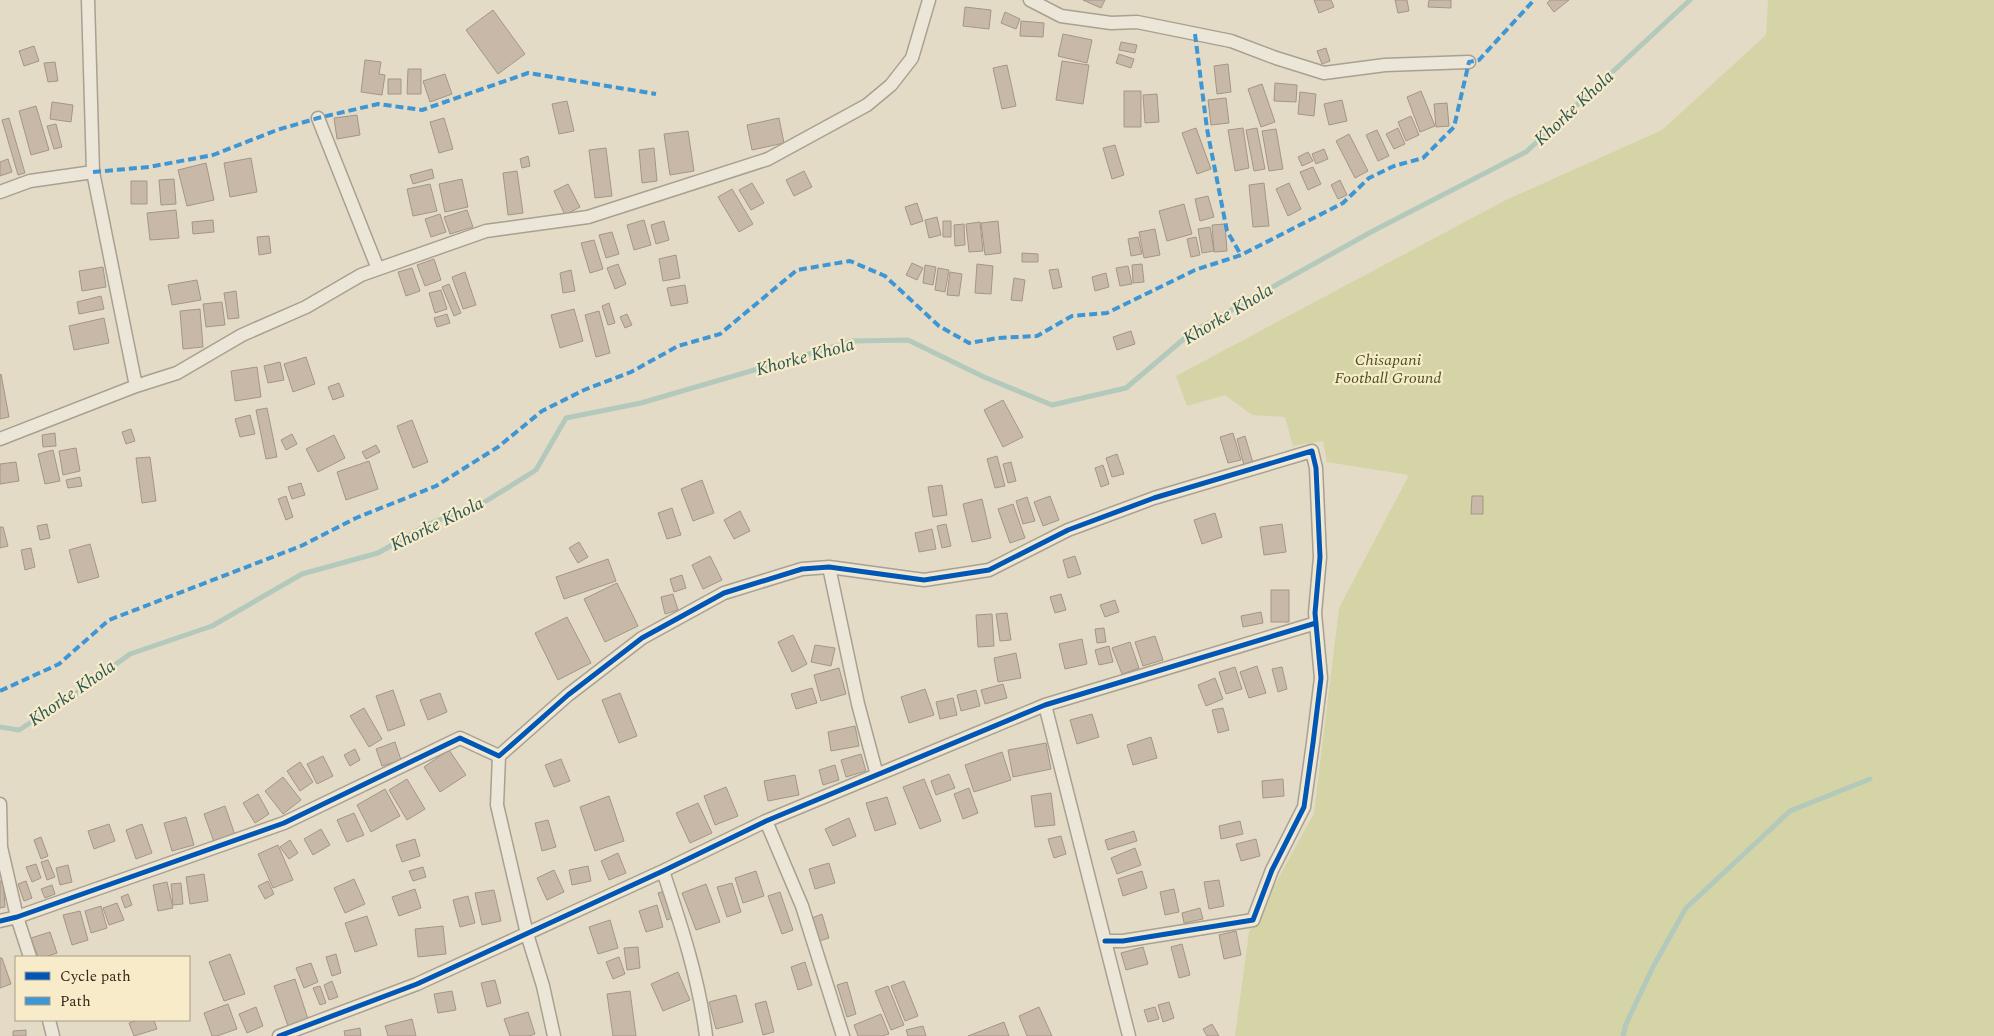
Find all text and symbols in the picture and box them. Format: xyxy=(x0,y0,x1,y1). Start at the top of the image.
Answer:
water label: Khorke Khola xyxy=(1528,64,1620,152)
water label: Khorke Khola xyxy=(1178,276,1278,352)
water label: Khorke Khola xyxy=(753,331,857,383)
park label: Chisapani Football Ground xyxy=(1334,348,1442,390)
water label: Khorke Khola xyxy=(386,490,488,558)
water label: Khorke Khola xyxy=(23,653,121,733)
legend xyxy=(15,956,190,1021)
text: Cycle path xyxy=(60,965,131,988)
text: Path xyxy=(60,990,91,1013)

